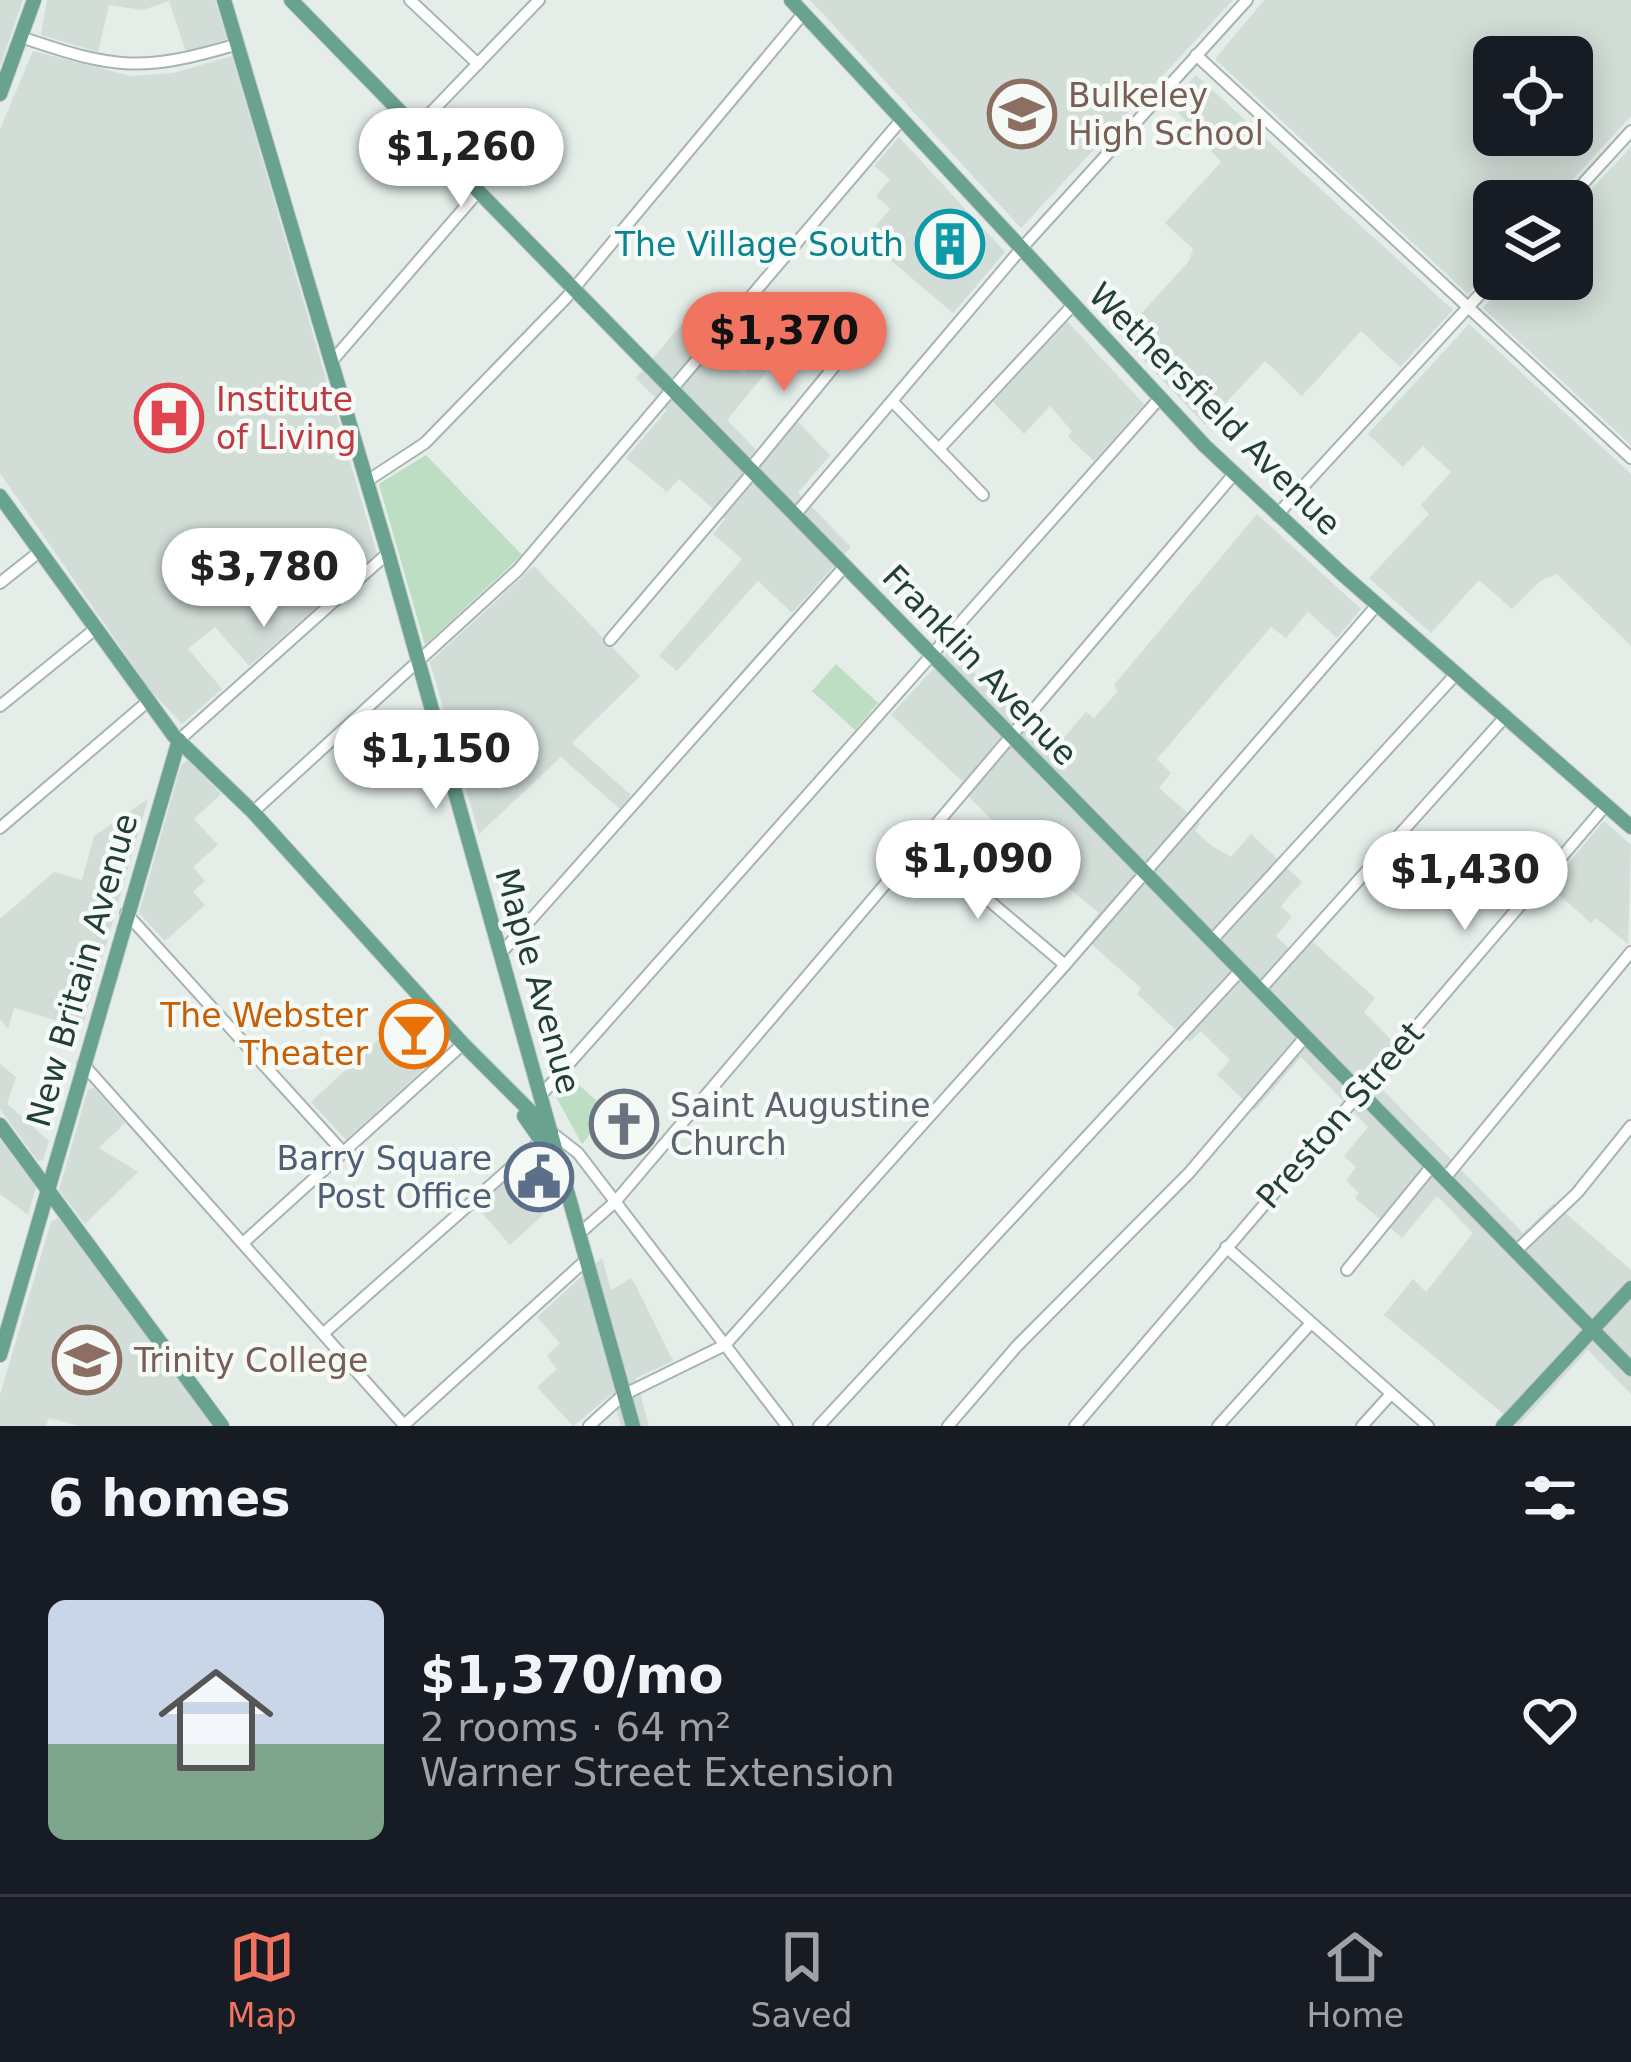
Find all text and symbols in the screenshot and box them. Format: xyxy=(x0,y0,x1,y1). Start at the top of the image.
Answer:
map controls xyxy=(1473,36,1593,300)
button: locate xyxy=(1473,36,1593,156)
place label: Bulkeley High School xyxy=(1068,76,1264,153)
school or university icon: Bulkeley High School xyxy=(987,79,1057,149)
pin: $1,260 xyxy=(363,108,559,210)
text: $1,260 xyxy=(386,124,536,169)
button: layers xyxy=(1473,180,1593,300)
building icon: The Village South xyxy=(915,209,985,279)
place label: The Village South xyxy=(614,225,904,264)
street label: Wethersfield Avenue xyxy=(1081,275,1349,543)
pin: $1,370 xyxy=(686,292,882,394)
text: $1,370 xyxy=(709,308,859,353)
place label: Institute of Living xyxy=(216,380,356,457)
hospital icon: Institute of Living xyxy=(134,383,204,453)
pin: $3,780 xyxy=(166,528,362,630)
text: $3,780 xyxy=(189,544,339,589)
street label: Franklin Avenue xyxy=(875,557,1085,773)
pin: $1,150 xyxy=(338,710,534,812)
text: $1,150 xyxy=(361,726,511,771)
street label: New Britain Avenue xyxy=(19,809,145,1131)
pin: $1,090 xyxy=(880,820,1076,922)
pin: $1,430 xyxy=(1367,831,1563,933)
text: $1,090 xyxy=(903,836,1053,881)
text: $1,430 xyxy=(1390,847,1540,892)
street label: Maple Avenue xyxy=(487,864,589,1098)
place label: The Webster Theater xyxy=(159,996,368,1073)
bar icon: The Webster Theater xyxy=(379,999,449,1069)
street label: Preston Street xyxy=(1248,1014,1432,1216)
place label: Saint Augustine Church xyxy=(670,1086,931,1163)
church icon: Saint Augustine Church xyxy=(589,1089,659,1159)
place label: Barry Square Post Office xyxy=(276,1139,492,1216)
public building icon: Barry Square Post Office xyxy=(504,1142,574,1212)
school or university icon: Trinity College xyxy=(52,1325,122,1395)
place label: Trinity College xyxy=(133,1341,368,1380)
icon: filters xyxy=(1517,1465,1583,1531)
text: 6 homes xyxy=(48,1469,291,1528)
text: $1,370/mo xyxy=(420,1646,724,1705)
icon: home xyxy=(144,1648,288,1792)
icon: heart xyxy=(1517,1687,1583,1753)
text: 2 rooms · 64 m² xyxy=(420,1705,731,1750)
text: Warner Street Extension xyxy=(420,1750,895,1795)
tab: Map xyxy=(227,1924,297,2035)
tab: Saved xyxy=(751,1924,853,2035)
tab: Home xyxy=(1307,1924,1404,2035)

